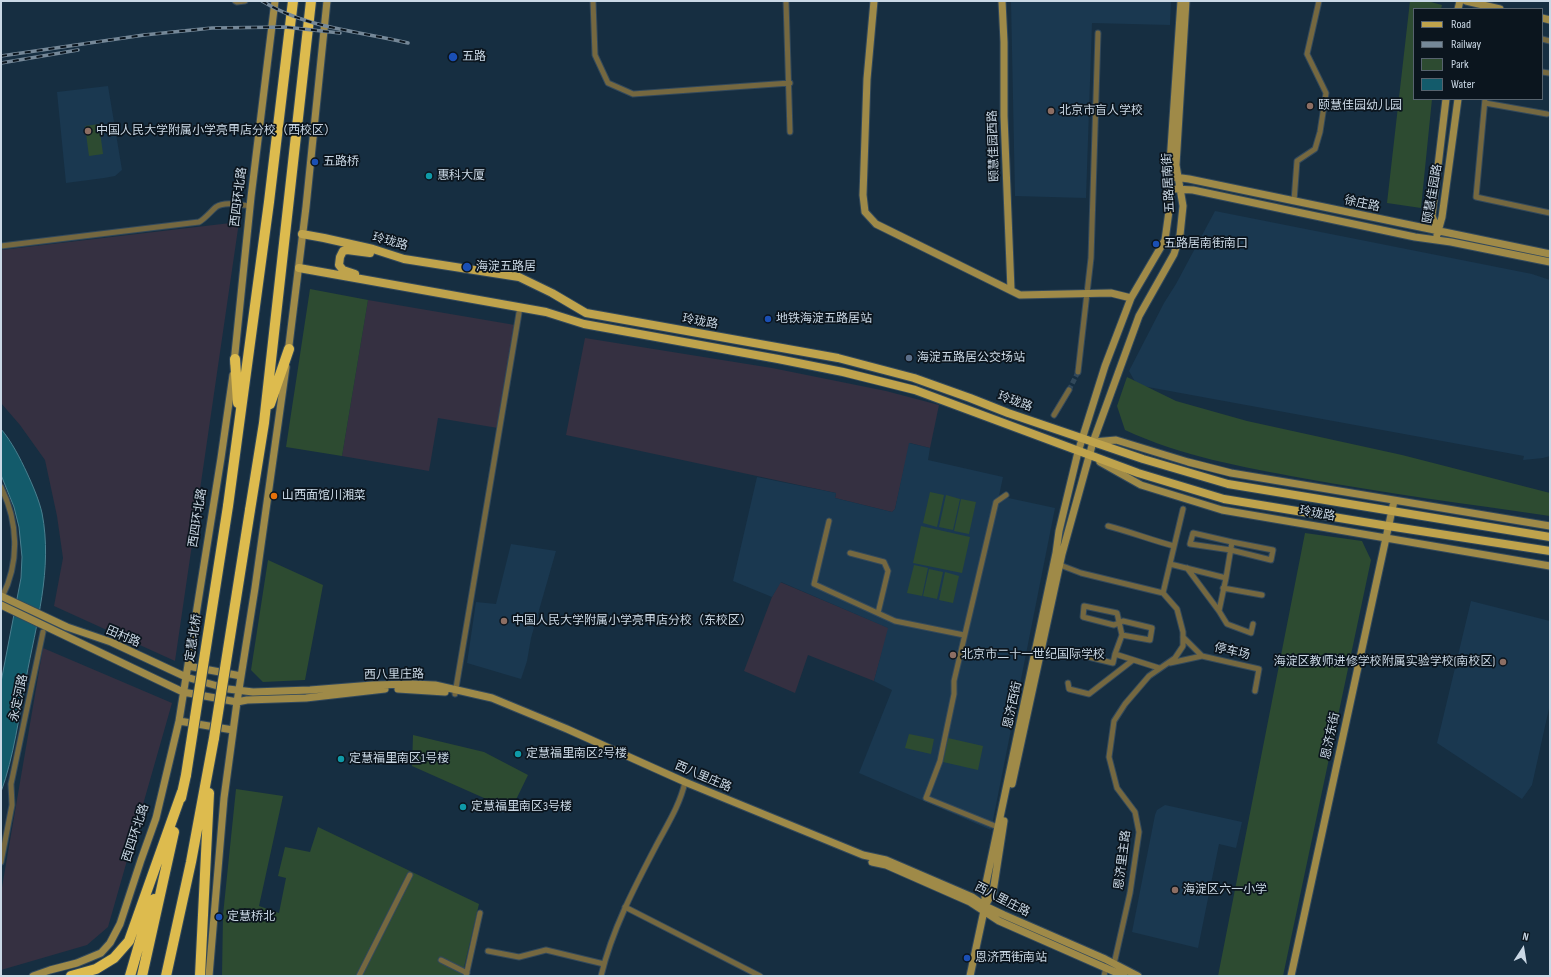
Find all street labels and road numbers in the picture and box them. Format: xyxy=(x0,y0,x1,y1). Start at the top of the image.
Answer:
street label: 颐慧佳园西路 xyxy=(986,110,1002,182)
street label: 五路居南街 xyxy=(1160,153,1178,213)
street label: 颐慧佳园路 xyxy=(1421,163,1445,225)
street label: 西四环北路 xyxy=(228,166,250,228)
street label: 徐庄路 xyxy=(1343,193,1381,215)
street label: 玲珑路 xyxy=(371,230,409,254)
street label: 玲珑路 xyxy=(681,312,719,332)
street label: 玲珑路 xyxy=(996,389,1034,415)
street label: 西四环北路 xyxy=(186,487,210,549)
street label: 玲珑路 xyxy=(1298,504,1336,524)
street label: 定慧北桥 xyxy=(183,613,205,663)
street label: 田村路 xyxy=(104,623,142,651)
street label: 停车场 xyxy=(1213,641,1251,663)
street label: 西八里庄路 xyxy=(364,667,424,683)
street label: 永定河路 xyxy=(7,673,31,723)
street label: 恩济西街 xyxy=(1001,680,1025,730)
street label: 恩济东街 xyxy=(1319,711,1343,761)
street label: 西八里庄路 xyxy=(673,759,733,795)
street label: 西四环北路 xyxy=(120,802,152,864)
street label: 恩济里主路 xyxy=(1112,829,1134,891)
street label: 西八里庄路 xyxy=(972,880,1032,920)

